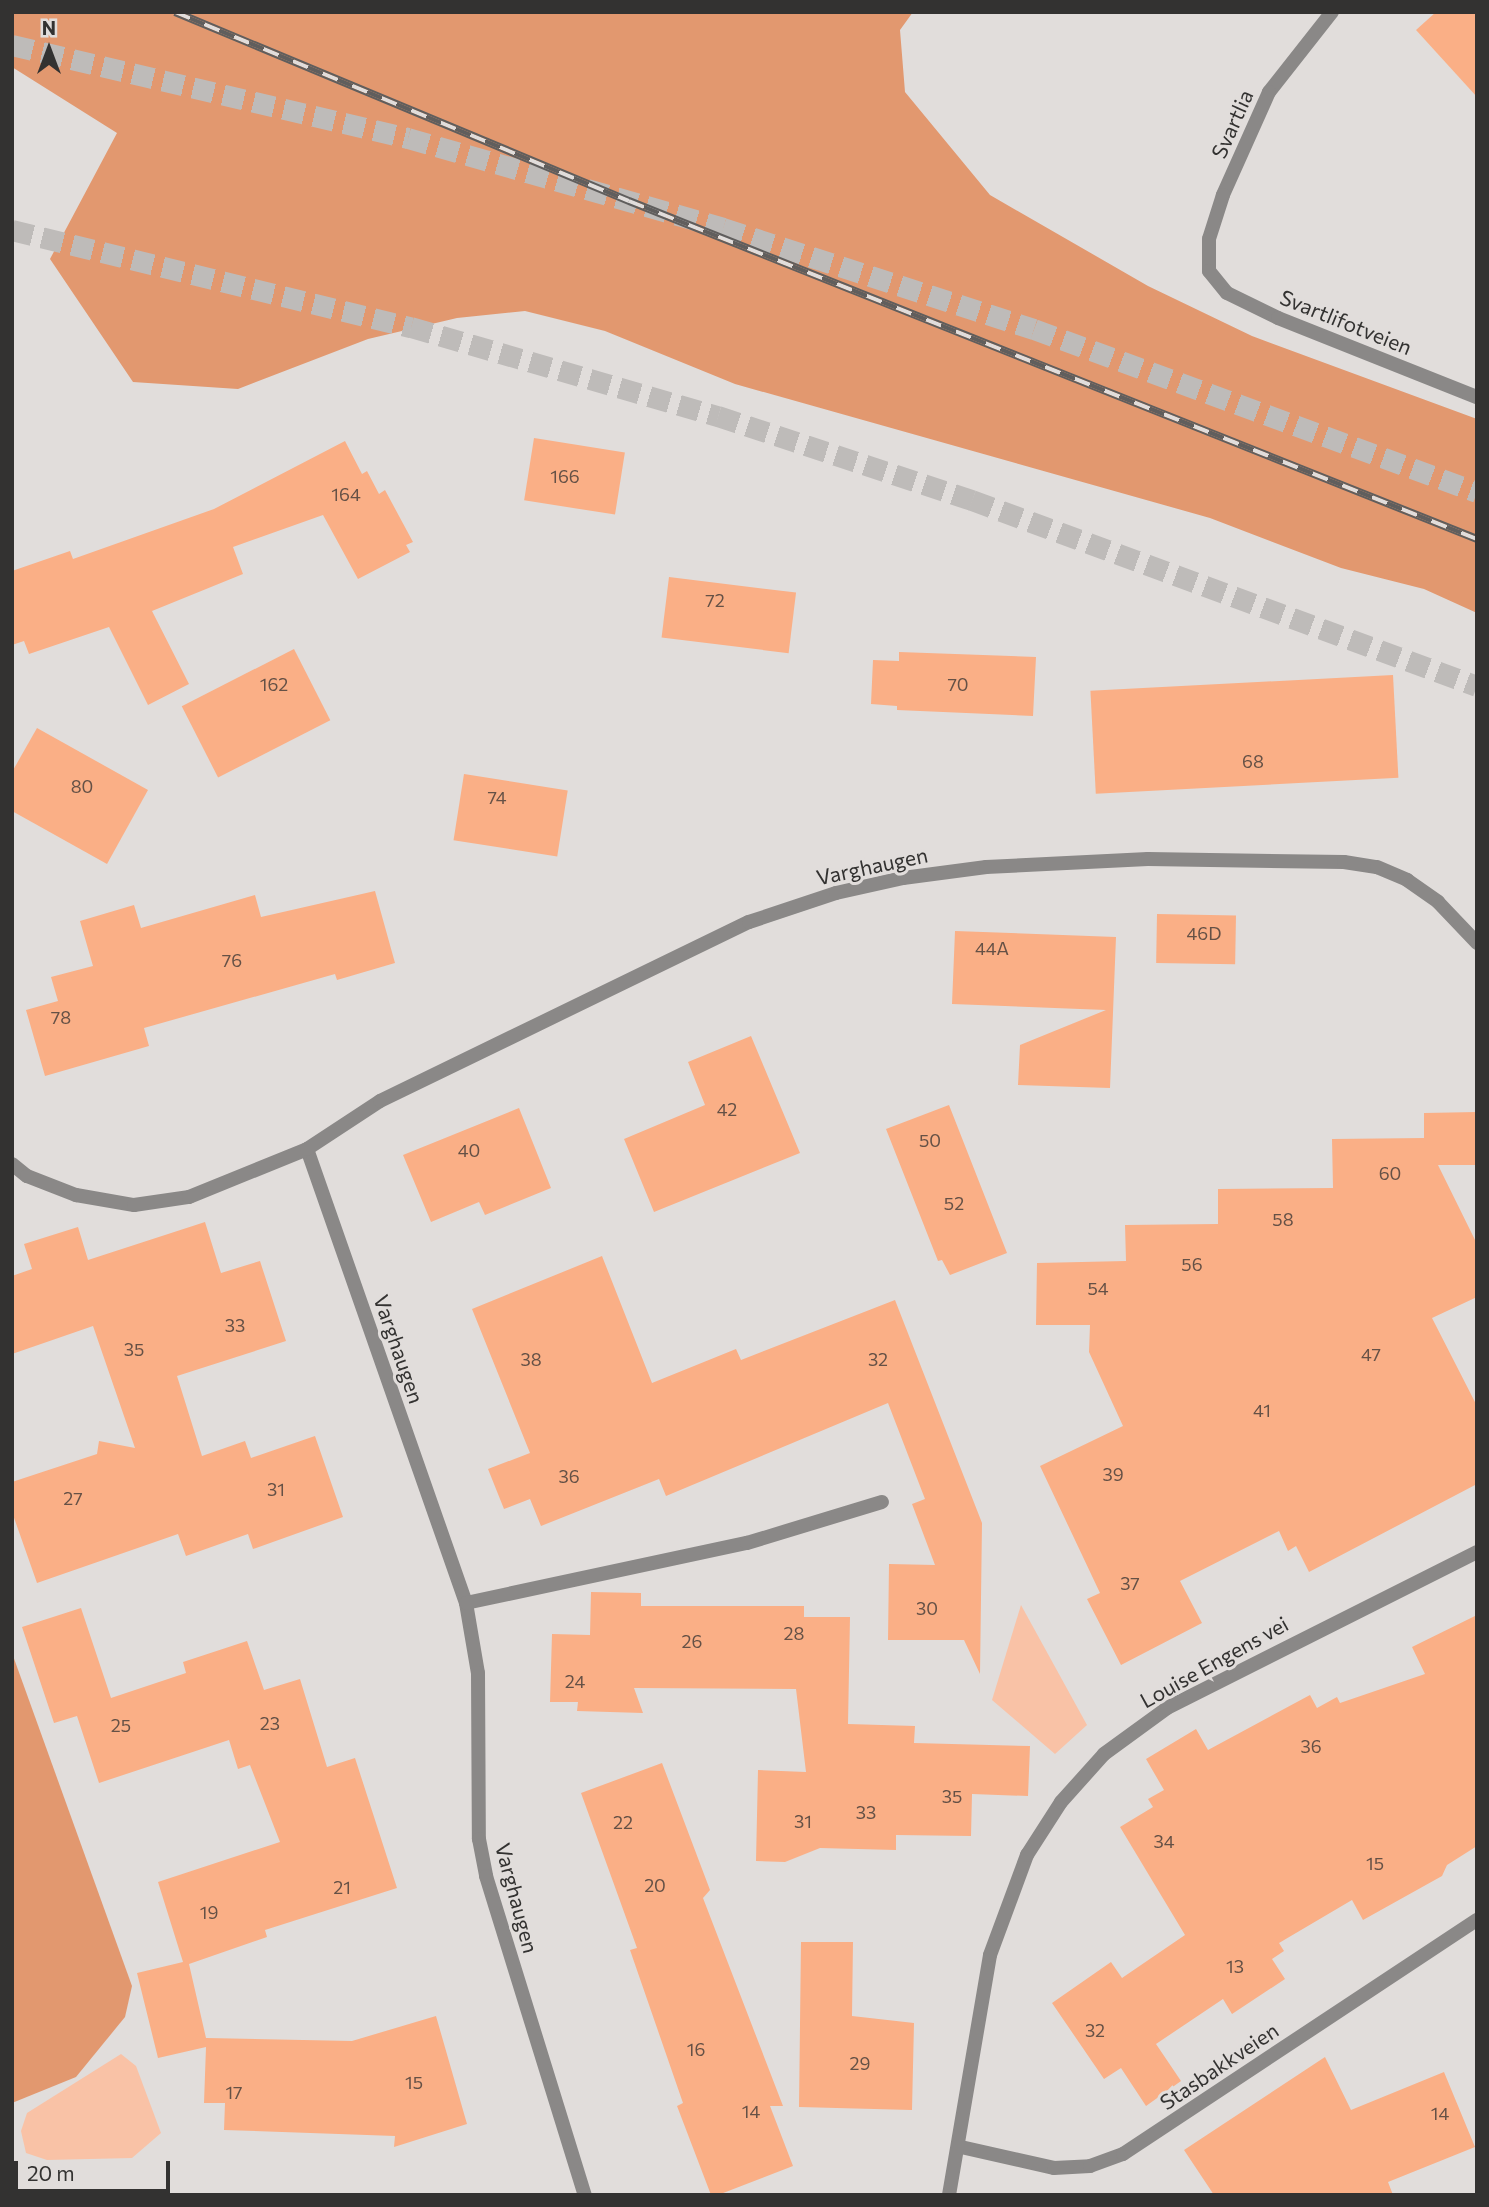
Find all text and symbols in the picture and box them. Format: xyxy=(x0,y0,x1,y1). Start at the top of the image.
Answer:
north arrow xyxy=(14,14,84,84)
text: N xyxy=(42,16,56,39)
street label: Svartlia xyxy=(1206,86,1258,162)
street label: Svartlifotveien xyxy=(1276,284,1416,360)
house number: 166 xyxy=(550,465,580,487)
house number: 164 xyxy=(331,483,361,505)
house number: 72 xyxy=(705,589,725,611)
house number: 162 xyxy=(260,673,288,695)
house number: 70 xyxy=(947,673,969,695)
house number: 68 xyxy=(1242,750,1264,772)
house number: 80 xyxy=(71,775,93,797)
house number: 74 xyxy=(487,786,507,808)
street label: Varghaugen xyxy=(814,842,930,890)
house number: 46D xyxy=(1187,922,1221,944)
house number: 44A xyxy=(975,937,1009,959)
house number: 76 xyxy=(222,949,242,971)
house number: 78 xyxy=(51,1006,71,1028)
house number: 42 xyxy=(717,1098,737,1120)
house number: 50 xyxy=(919,1129,941,1151)
house number: 40 xyxy=(458,1139,480,1161)
house number: 60 xyxy=(1379,1162,1401,1184)
house number: 52 xyxy=(944,1192,964,1214)
house number: 58 xyxy=(1272,1208,1294,1230)
house number: 56 xyxy=(1181,1253,1203,1275)
house number: 54 xyxy=(1087,1277,1109,1299)
street label: Varghaugen xyxy=(369,1291,429,1407)
house number: 33 xyxy=(225,1314,245,1336)
house number: 35 xyxy=(124,1338,144,1360)
house number: 47 xyxy=(1361,1343,1381,1365)
house number: 38 xyxy=(520,1348,542,1370)
house number: 32 xyxy=(868,1348,888,1370)
house number: 41 xyxy=(1253,1399,1271,1421)
house number: 39 xyxy=(1102,1463,1124,1485)
house number: 36 xyxy=(558,1465,580,1487)
house number: 31 xyxy=(267,1478,285,1500)
house number: 27 xyxy=(63,1487,83,1509)
house number: 37 xyxy=(1120,1572,1140,1594)
house number: 30 xyxy=(916,1597,938,1619)
street label: Louise Engens vei xyxy=(1135,1611,1293,1713)
house number: 28 xyxy=(784,1622,804,1644)
house number: 26 xyxy=(682,1630,702,1652)
house number: 24 xyxy=(565,1670,585,1692)
house number: 23 xyxy=(260,1712,280,1734)
house number: 25 xyxy=(111,1714,131,1736)
house number: 36 xyxy=(1300,1735,1322,1757)
house number: 35 xyxy=(942,1785,962,1807)
house number: 33 xyxy=(856,1801,876,1823)
house number: 31 xyxy=(794,1810,812,1832)
house number: 22 xyxy=(613,1811,633,1833)
house number: 34 xyxy=(1153,1830,1175,1852)
street label: Varghaugen xyxy=(490,1840,544,1956)
house number: 15 xyxy=(1366,1852,1384,1874)
house number: 20 xyxy=(644,1874,666,1896)
house number: 21 xyxy=(333,1876,351,1898)
house number: 19 xyxy=(200,1901,218,1923)
house number: 13 xyxy=(1226,1955,1244,1977)
street label: Stasbakkveien xyxy=(1155,2017,1283,2115)
house number: 32 xyxy=(1085,2019,1105,2041)
house number: 16 xyxy=(687,2038,705,2060)
house number: 29 xyxy=(850,2052,870,2074)
house number: 15 xyxy=(405,2071,423,2093)
house number: 17 xyxy=(225,2081,243,2103)
house number: 14 xyxy=(742,2100,760,2122)
house number: 14 xyxy=(1431,2102,1449,2124)
scale bar xyxy=(18,2148,173,2192)
text: 20 m xyxy=(27,2160,75,2185)

